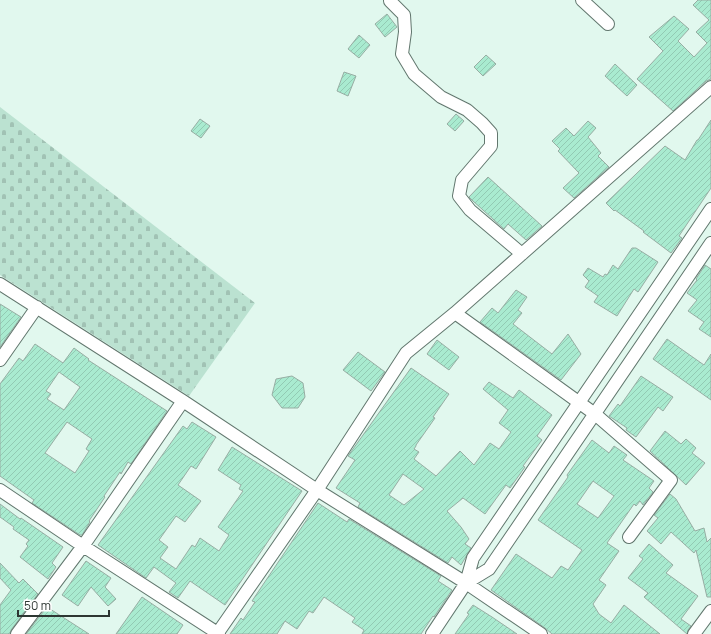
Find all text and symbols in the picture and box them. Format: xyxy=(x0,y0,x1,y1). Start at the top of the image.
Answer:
scale bar xyxy=(18,592,109,618)
text: 50 m xyxy=(24,597,51,614)

